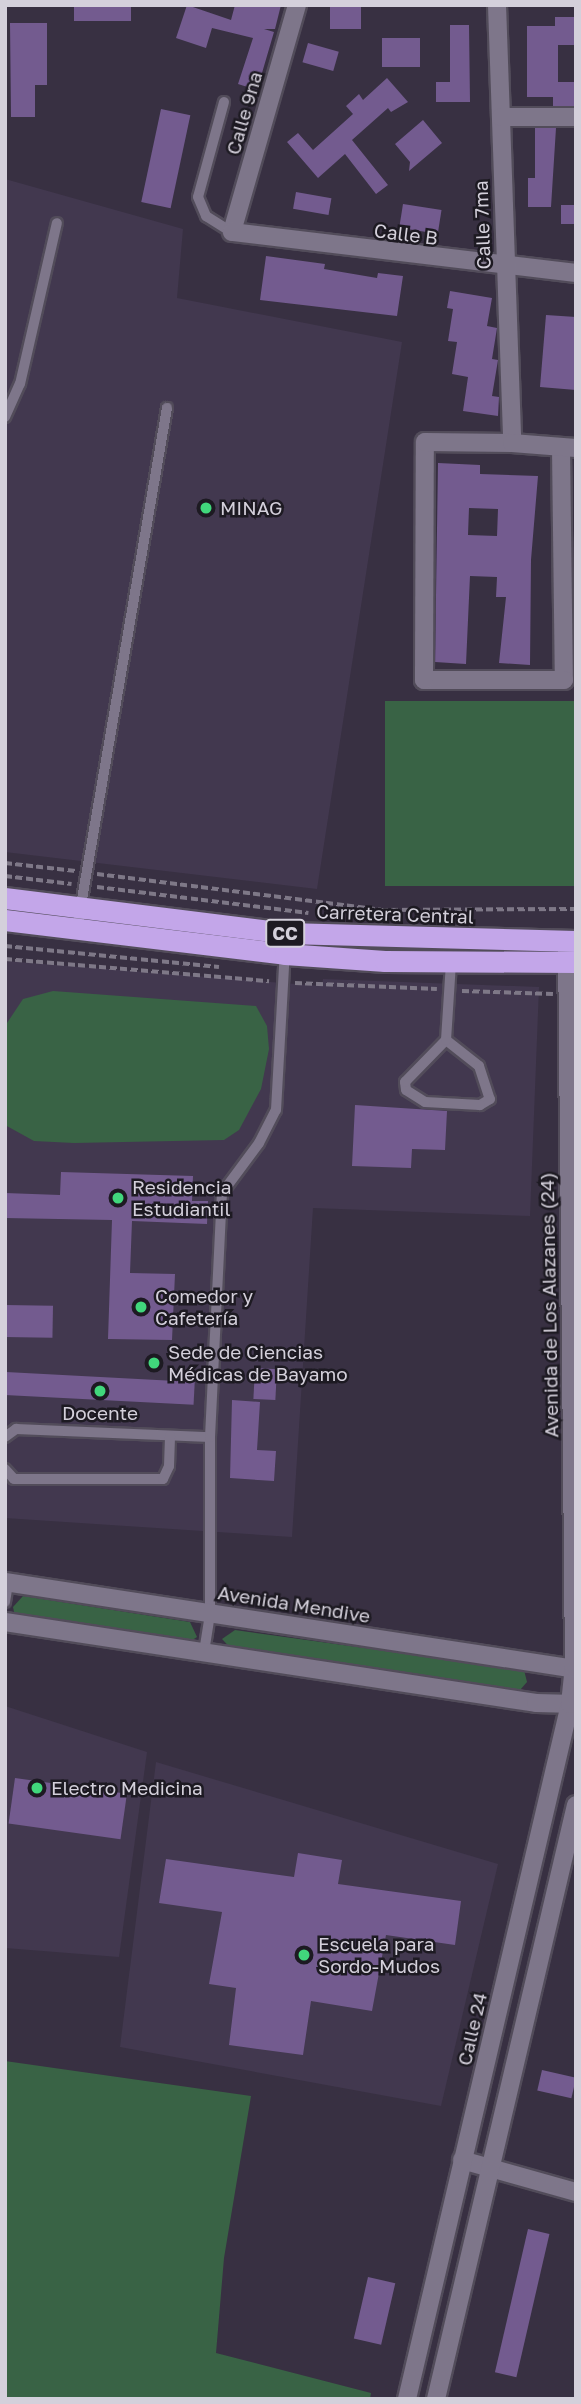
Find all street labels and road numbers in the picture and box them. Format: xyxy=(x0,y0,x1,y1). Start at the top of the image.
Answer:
street label: Calle 9na xyxy=(221,69,267,157)
street label: Calle 7ma xyxy=(469,180,495,270)
street label: Calle B xyxy=(373,219,439,249)
street label: Carretera Central xyxy=(316,900,474,928)
road number: CC xyxy=(264,918,306,948)
street label: Avenida de Los Alazanes (24) xyxy=(535,1172,563,1438)
street label: Avenida Mendive xyxy=(216,1581,372,1627)
street label: Calle 24 xyxy=(453,1990,491,2068)

